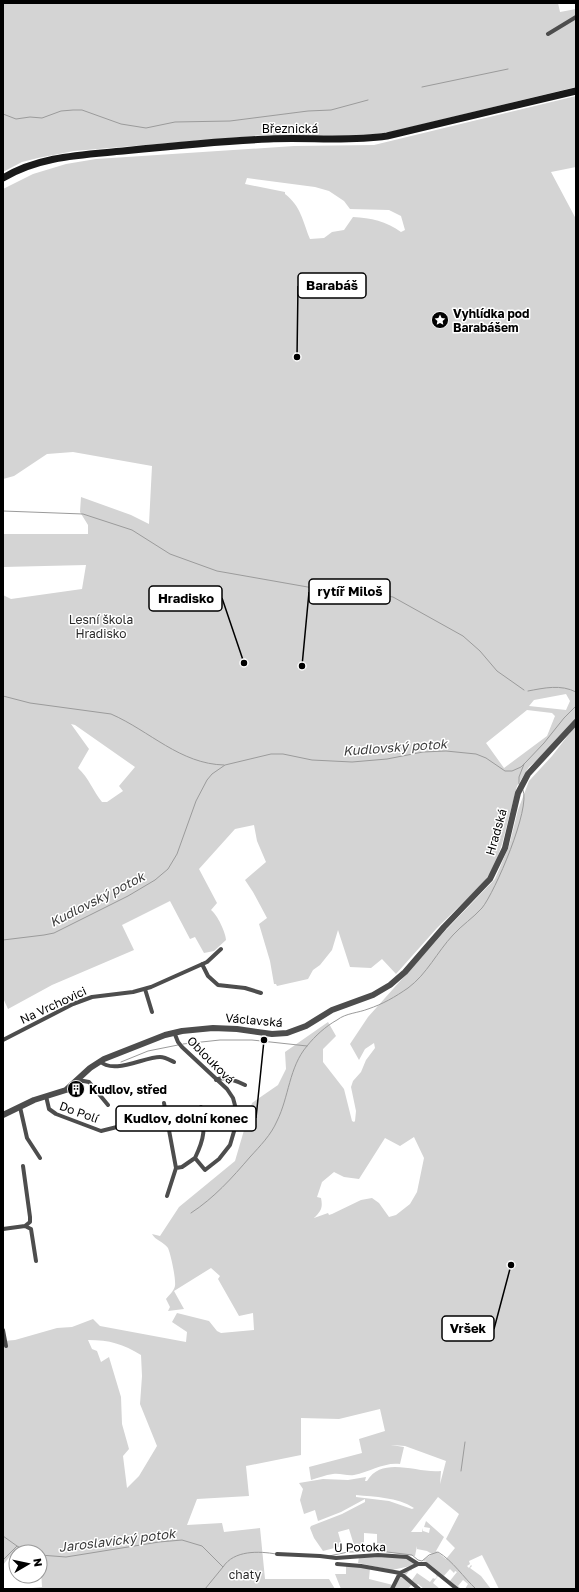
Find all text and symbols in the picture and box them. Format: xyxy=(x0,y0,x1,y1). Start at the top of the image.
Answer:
street label: Březnická xyxy=(262,121,318,136)
callout: Barabáš xyxy=(298,273,366,298)
text: Barabáš xyxy=(306,277,358,293)
place label: Vyhlídka pod Barabášem xyxy=(453,306,529,335)
place icon: Vyhlídka pod Barabášem xyxy=(430,310,450,330)
callout: rytíř Miloš xyxy=(309,579,390,604)
text: rytíř Miloš xyxy=(317,583,383,599)
callout: Hradisko xyxy=(149,586,222,611)
text: Hradisko xyxy=(158,590,214,606)
park label: Lesní škola Hradisko xyxy=(69,612,133,641)
water label: Kudlovský potok xyxy=(342,735,449,759)
street label: Hradská xyxy=(482,807,510,857)
water label: Kudlovský potok xyxy=(47,867,149,930)
street label: Na Vrchovici xyxy=(17,983,89,1027)
street label: Václavská xyxy=(225,1010,283,1030)
street label: Oblouková xyxy=(184,1033,238,1087)
building icon: Kudlov, střed xyxy=(66,1079,86,1099)
place label: Kudlov, střed xyxy=(89,1082,167,1097)
street label: Do Polí xyxy=(57,1098,101,1126)
callout: Kudlov, dolní konec xyxy=(116,1106,256,1131)
text: Kudlov, dolní konec xyxy=(124,1110,249,1126)
callout: Vršek xyxy=(442,1316,494,1341)
text: Vršek xyxy=(450,1320,487,1336)
water label: Jaroslavický potok xyxy=(58,1525,178,1555)
street label: U Potoka xyxy=(334,1539,386,1555)
north arrow xyxy=(8,1544,48,1584)
text: N xyxy=(31,1557,45,1568)
park label: chaty xyxy=(229,1567,261,1582)

